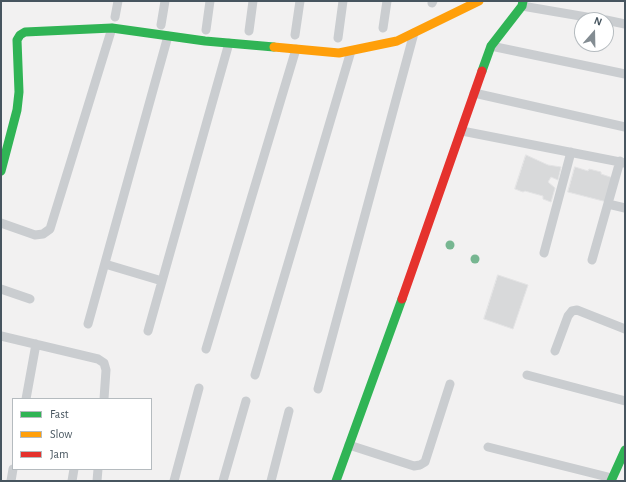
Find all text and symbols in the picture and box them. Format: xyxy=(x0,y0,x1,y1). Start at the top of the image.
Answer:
north arrow xyxy=(574,12,614,52)
text: N xyxy=(592,15,603,28)
legend xyxy=(12,398,152,470)
text: Fast xyxy=(50,408,69,420)
text: Slow xyxy=(50,428,72,440)
text: Jam xyxy=(50,448,69,460)

